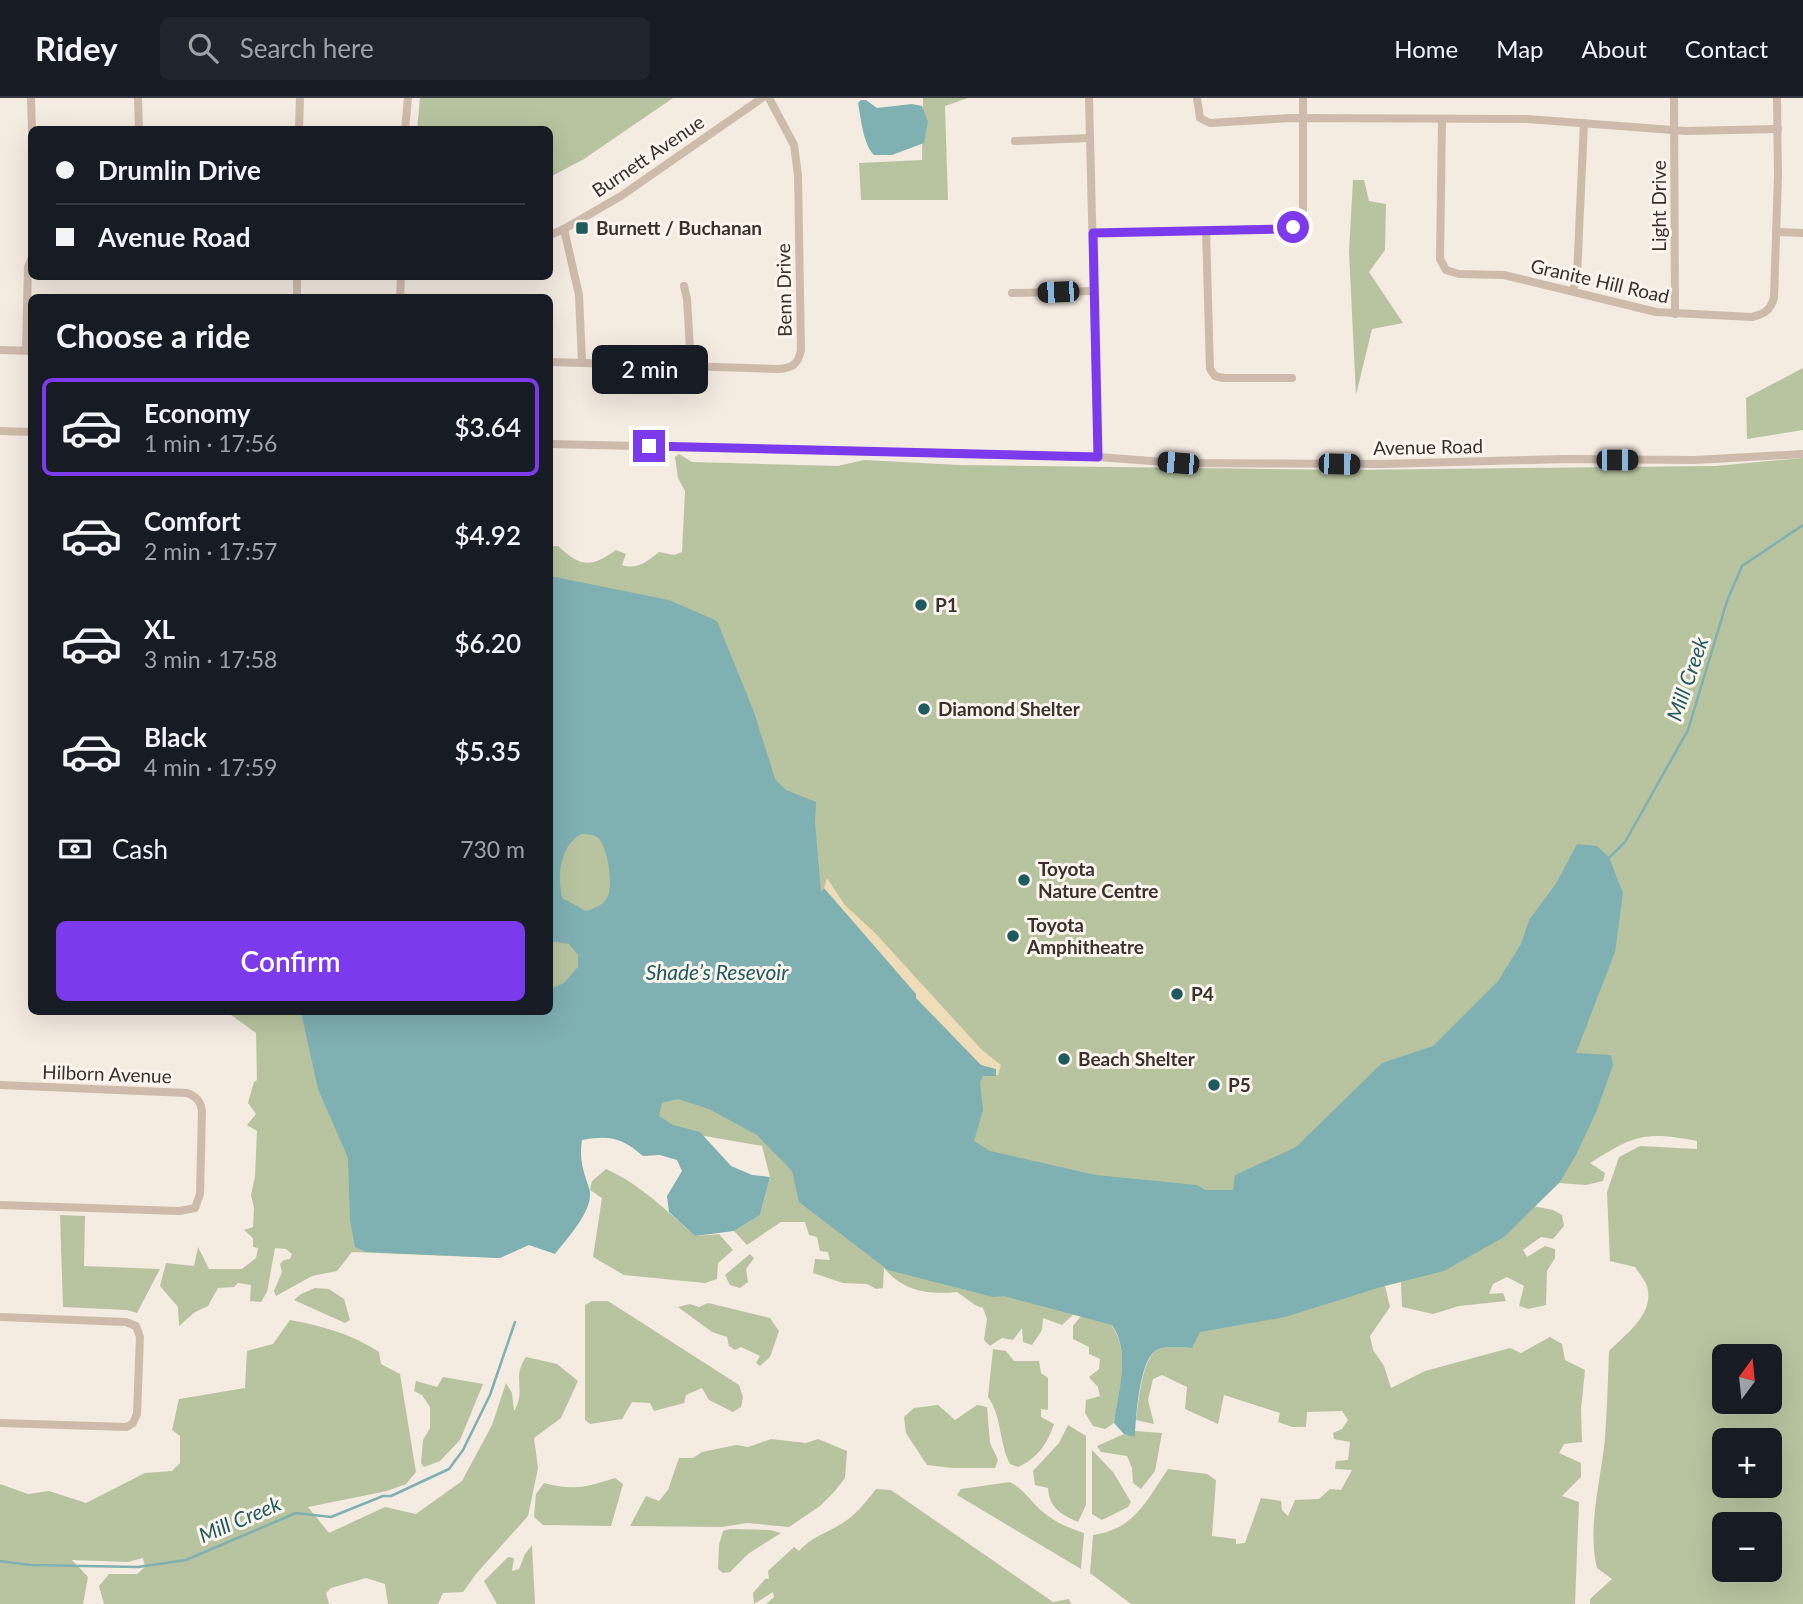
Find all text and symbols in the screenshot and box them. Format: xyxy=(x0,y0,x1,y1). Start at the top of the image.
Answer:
search box xyxy=(160,17,650,80)
text: Ridey xyxy=(35,28,118,68)
icon: search xyxy=(184,29,222,67)
text: Search here xyxy=(240,32,374,64)
text: Home xyxy=(1394,34,1458,63)
text: Map xyxy=(1496,34,1544,63)
text: About xyxy=(1582,34,1647,63)
text: Contact xyxy=(1685,34,1768,63)
street label: Burnett Avenue xyxy=(587,110,708,202)
text: Drumlin Drive xyxy=(98,154,261,186)
street label: Light Drive xyxy=(1647,160,1670,252)
route start xyxy=(1277,211,1309,243)
place label: Burnett / Buchanan xyxy=(596,216,762,239)
marker: Burnett / Buchanan xyxy=(574,220,590,236)
text: Avenue Road xyxy=(98,221,250,253)
street label: Benn Drive xyxy=(771,243,796,337)
street label: Granite Hill Road xyxy=(1529,253,1672,308)
car xyxy=(1037,281,1080,303)
text: Choose a ride xyxy=(56,316,250,355)
callout: 2 min xyxy=(591,344,707,394)
text: 2 min xyxy=(622,355,678,383)
icon: car xyxy=(60,396,123,459)
text: Economy xyxy=(144,397,250,429)
text: $3.64 xyxy=(455,411,521,443)
text: 1 min · 17:56 xyxy=(144,429,277,457)
route end xyxy=(633,430,665,462)
street label: Avenue Road xyxy=(1373,434,1483,459)
car xyxy=(1597,450,1639,471)
car xyxy=(1157,451,1200,475)
car xyxy=(1318,453,1361,475)
icon: car xyxy=(60,504,123,567)
text: Comfort xyxy=(144,505,241,537)
text: $4.92 xyxy=(455,519,521,551)
text: 2 min · 17:57 xyxy=(144,537,277,565)
place label: P1 xyxy=(935,593,958,616)
marker: P1 xyxy=(913,597,929,613)
icon: car xyxy=(60,612,123,675)
text: XL xyxy=(144,613,175,645)
text: $6.20 xyxy=(455,627,521,659)
water label: Mill Creek xyxy=(1661,632,1713,724)
text: 3 min · 17:58 xyxy=(144,645,277,673)
place label: Diamond Shelter xyxy=(938,697,1081,720)
marker: Diamond Shelter xyxy=(916,701,932,717)
icon: car xyxy=(60,720,123,783)
text: Black xyxy=(144,721,207,753)
text: $5.35 xyxy=(455,735,521,767)
text: 4 min · 17:59 xyxy=(144,753,277,781)
icon: cash xyxy=(56,830,94,868)
text: Cash xyxy=(112,833,168,865)
text: 730 m xyxy=(460,835,525,863)
place label: Toyota Nature Centre xyxy=(1038,857,1158,902)
marker: Toyota Nature Centre xyxy=(1016,872,1032,888)
place label: Toyota Amphitheatre xyxy=(1026,913,1144,958)
button: Confirm xyxy=(56,921,525,1001)
marker: Toyota Amphitheatre xyxy=(1005,928,1021,944)
water label: Shade’s Resevoir xyxy=(646,959,789,984)
place label: P4 xyxy=(1191,982,1214,1005)
marker: P4 xyxy=(1169,986,1185,1002)
place label: Beach Shelter xyxy=(1078,1047,1196,1070)
marker: Beach Shelter xyxy=(1056,1051,1072,1067)
street label: Hilborn Avenue xyxy=(42,1060,172,1087)
place label: P5 xyxy=(1228,1073,1251,1096)
marker: P5 xyxy=(1206,1077,1222,1093)
north arrow xyxy=(1712,1344,1782,1414)
map controls xyxy=(1712,1344,1782,1582)
button: + xyxy=(1712,1428,1782,1498)
water label: Mill Creek xyxy=(195,1490,285,1547)
button: − xyxy=(1712,1512,1782,1582)

